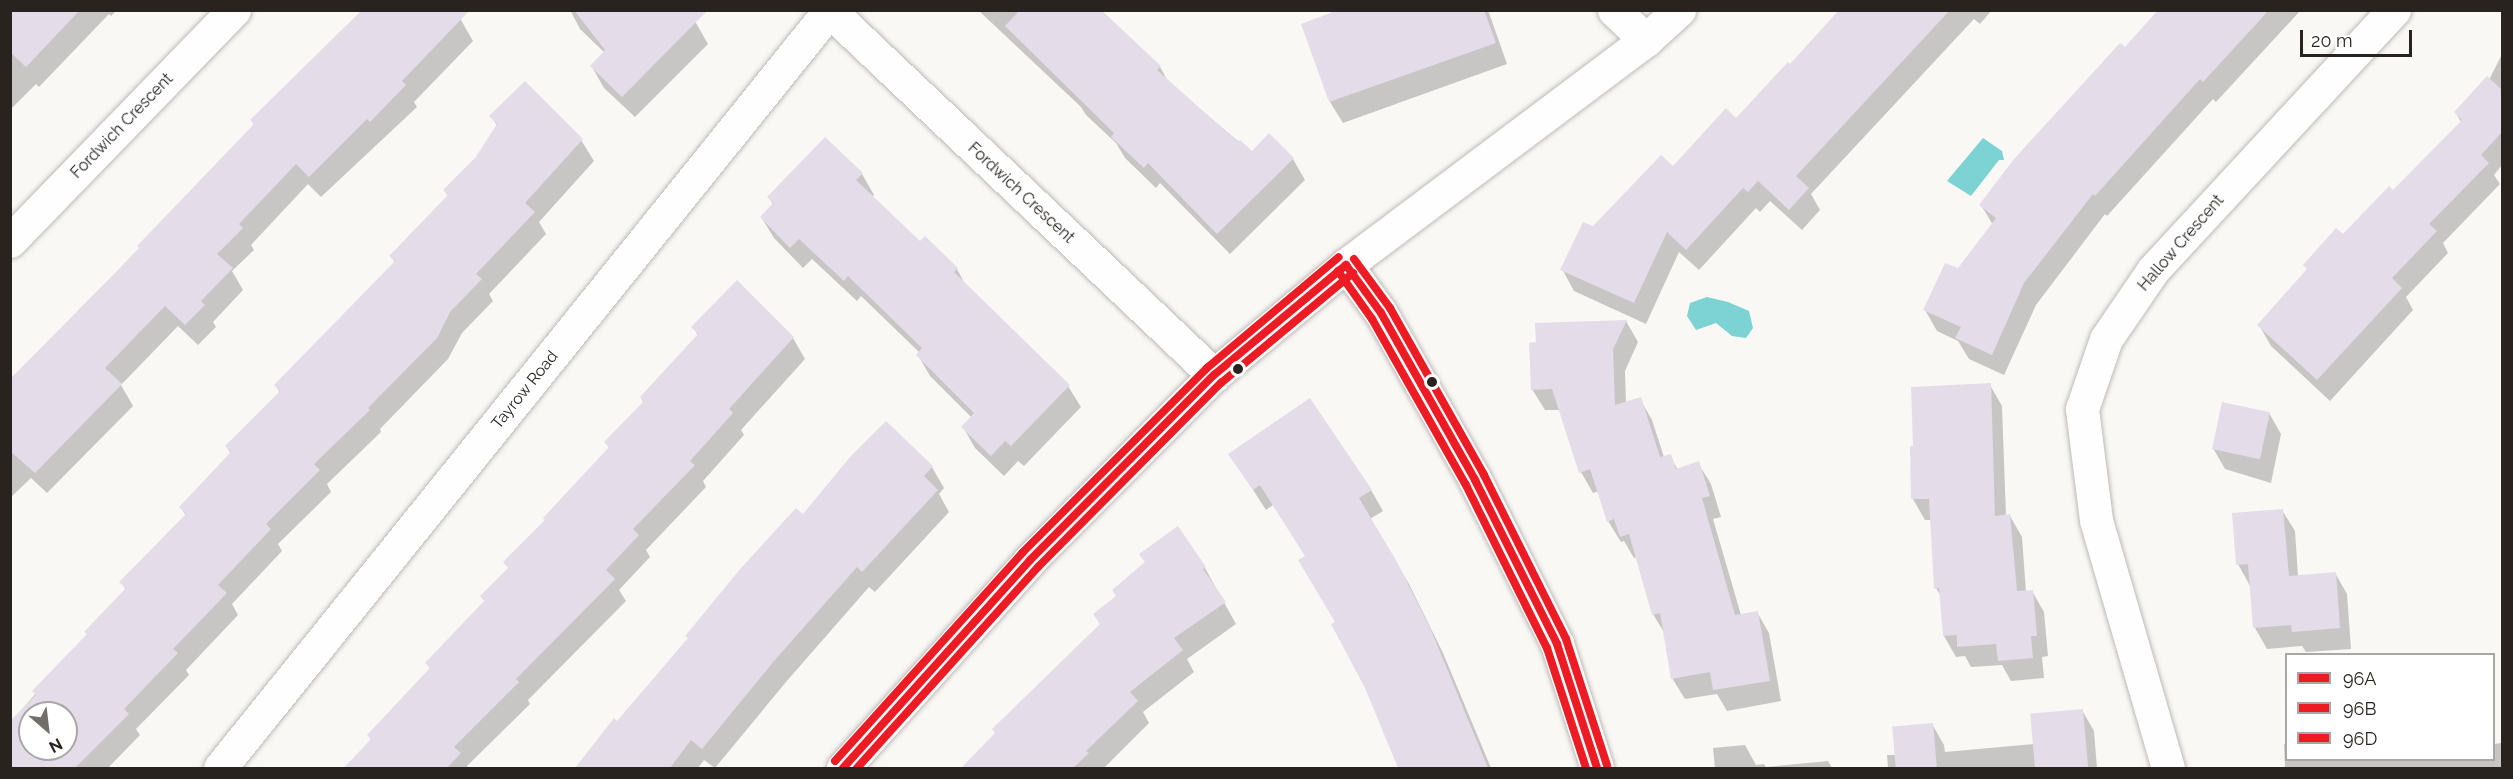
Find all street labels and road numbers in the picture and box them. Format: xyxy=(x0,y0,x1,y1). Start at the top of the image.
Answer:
street label: Fordwich Crescent xyxy=(67,69,177,183)
street label: Fordwich Crescent xyxy=(964,139,1078,247)
street label: Hallow Crescent xyxy=(2134,191,2228,295)
street label: Tayrow Road xyxy=(488,347,562,433)

